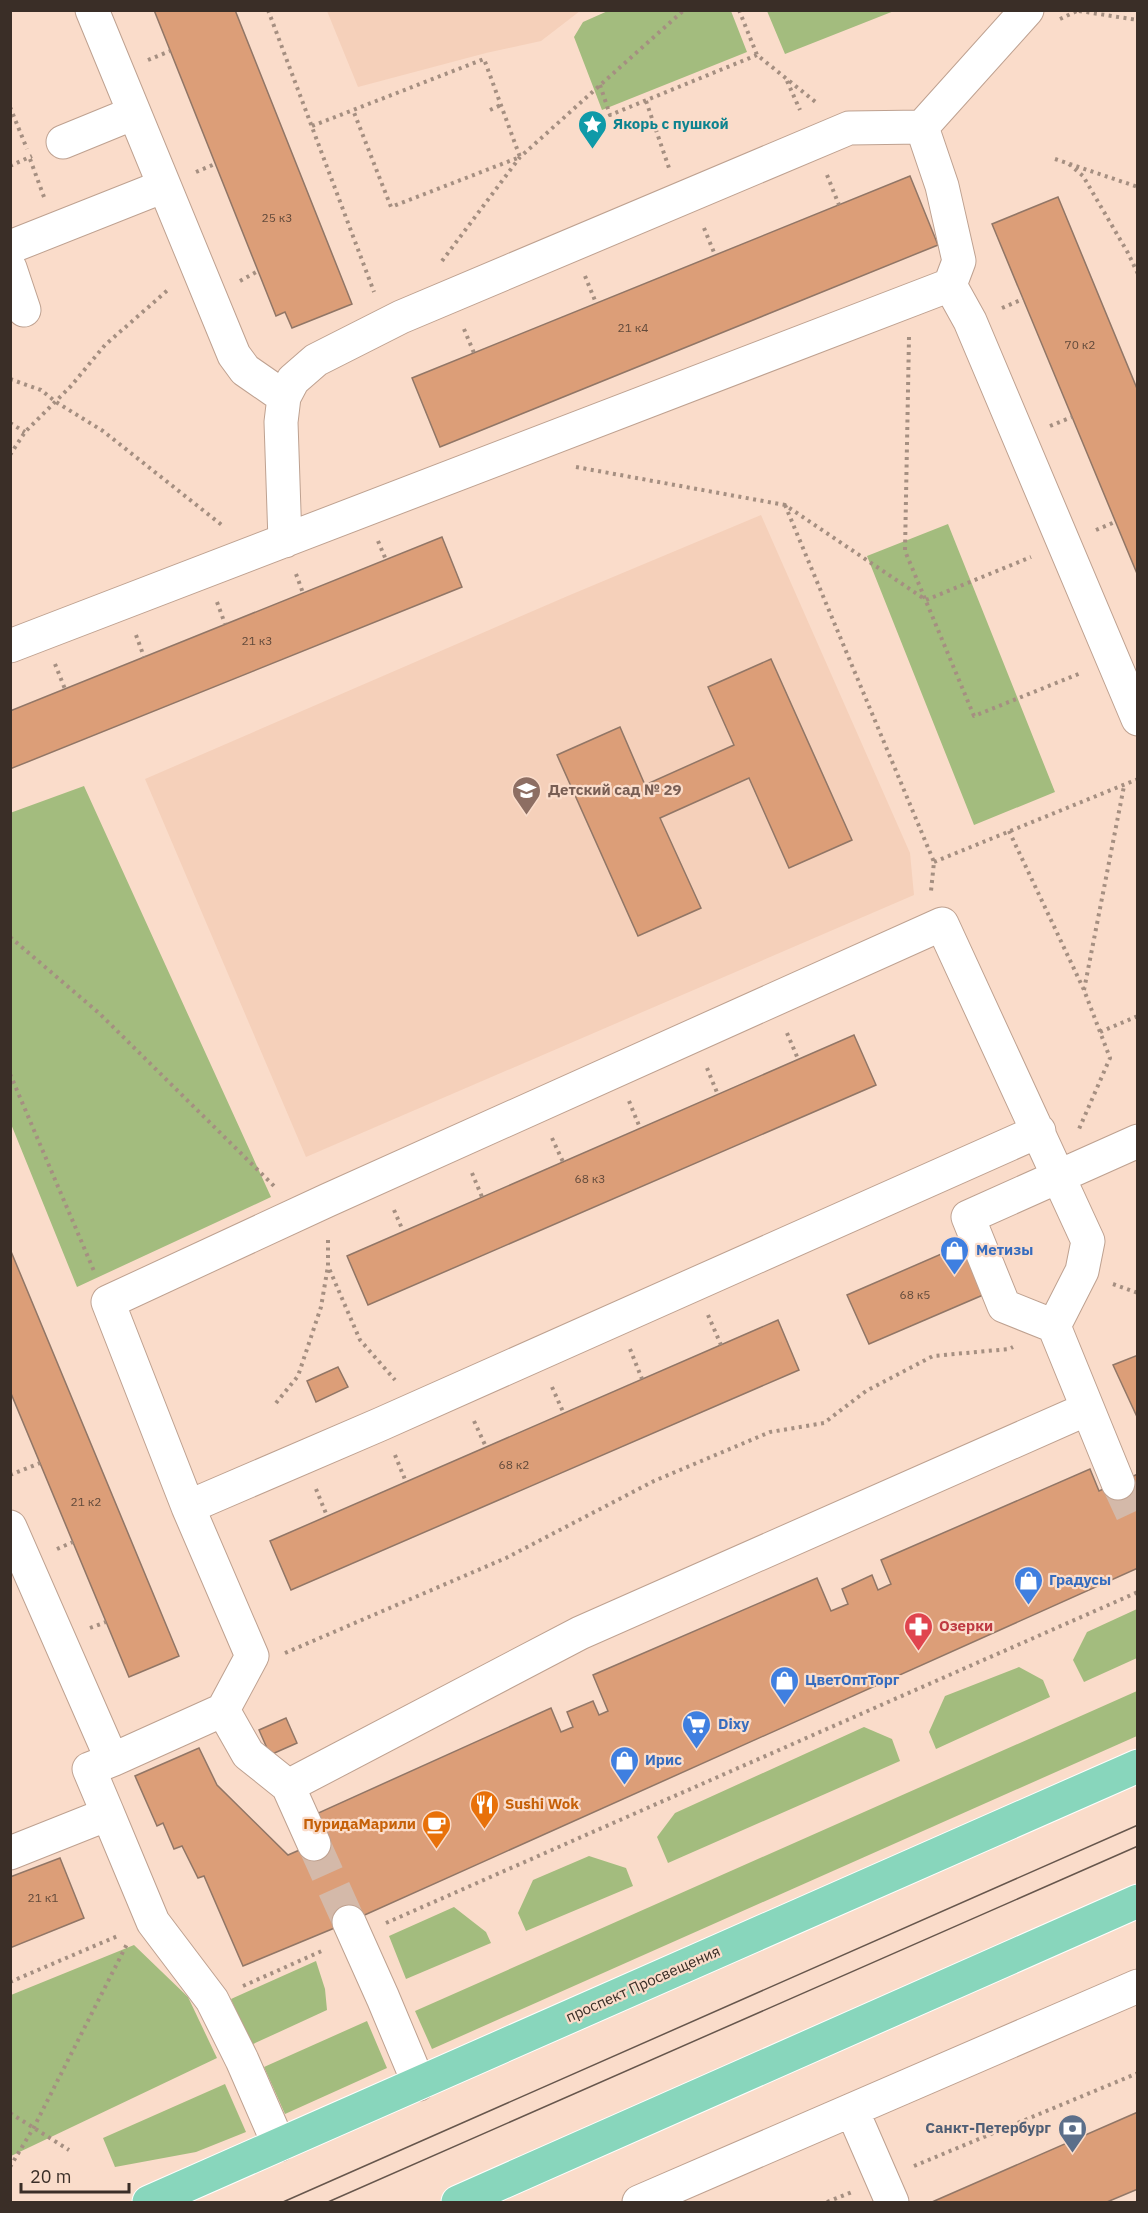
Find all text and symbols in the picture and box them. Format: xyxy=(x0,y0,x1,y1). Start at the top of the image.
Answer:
place icon: Якорь с пушкой xyxy=(576,108,608,150)
place label: Якорь с пушкой xyxy=(613,114,729,133)
house number: 25 к3 xyxy=(261,210,293,225)
house number: 21 к4 xyxy=(617,320,649,335)
house number: 70 к2 xyxy=(1064,337,1096,352)
house number: 21 к3 xyxy=(241,633,273,648)
school or university icon: Детский сад № 29 xyxy=(511,774,543,816)
place label: Детский сад № 29 xyxy=(548,780,681,799)
house number: 68 к3 xyxy=(574,1171,606,1186)
shop icon: Метизы xyxy=(939,1234,971,1276)
place label: Метизы xyxy=(976,1240,1033,1259)
house number: 68 к5 xyxy=(899,1287,931,1302)
house number: 68 к2 xyxy=(498,1457,530,1472)
house number: 21 к2 xyxy=(70,1494,102,1509)
shop icon: Градусы xyxy=(1012,1564,1044,1606)
place label: Градусы xyxy=(1049,1570,1111,1589)
pharmacy icon: Озерки xyxy=(902,1610,934,1652)
place label: Озерки xyxy=(939,1616,993,1635)
shop icon: ЦветОптТорг xyxy=(768,1664,800,1706)
place label: ЦветОптТорг xyxy=(805,1670,900,1689)
supermarket icon: Dixy xyxy=(681,1708,713,1750)
place label: Dixy xyxy=(718,1714,749,1733)
shop icon: Ирис xyxy=(608,1744,640,1786)
place label: Ирис xyxy=(645,1750,682,1769)
restaurant icon: Sushi Wok xyxy=(468,1788,500,1830)
place label: Sushi Wok xyxy=(505,1794,579,1813)
cafe icon: ПуридаМарили xyxy=(421,1808,453,1850)
place label: ПуридаМарили xyxy=(303,1814,416,1833)
house number: 21 к1 xyxy=(27,1890,59,1905)
street label: проспект Просвещения xyxy=(563,1941,723,2026)
bank icon: Санкт-Петербург xyxy=(1056,2112,1088,2154)
place label: Санкт-Петербург xyxy=(925,2118,1051,2137)
scale bar xyxy=(21,2156,129,2194)
text: 20 m xyxy=(30,2165,72,2188)

